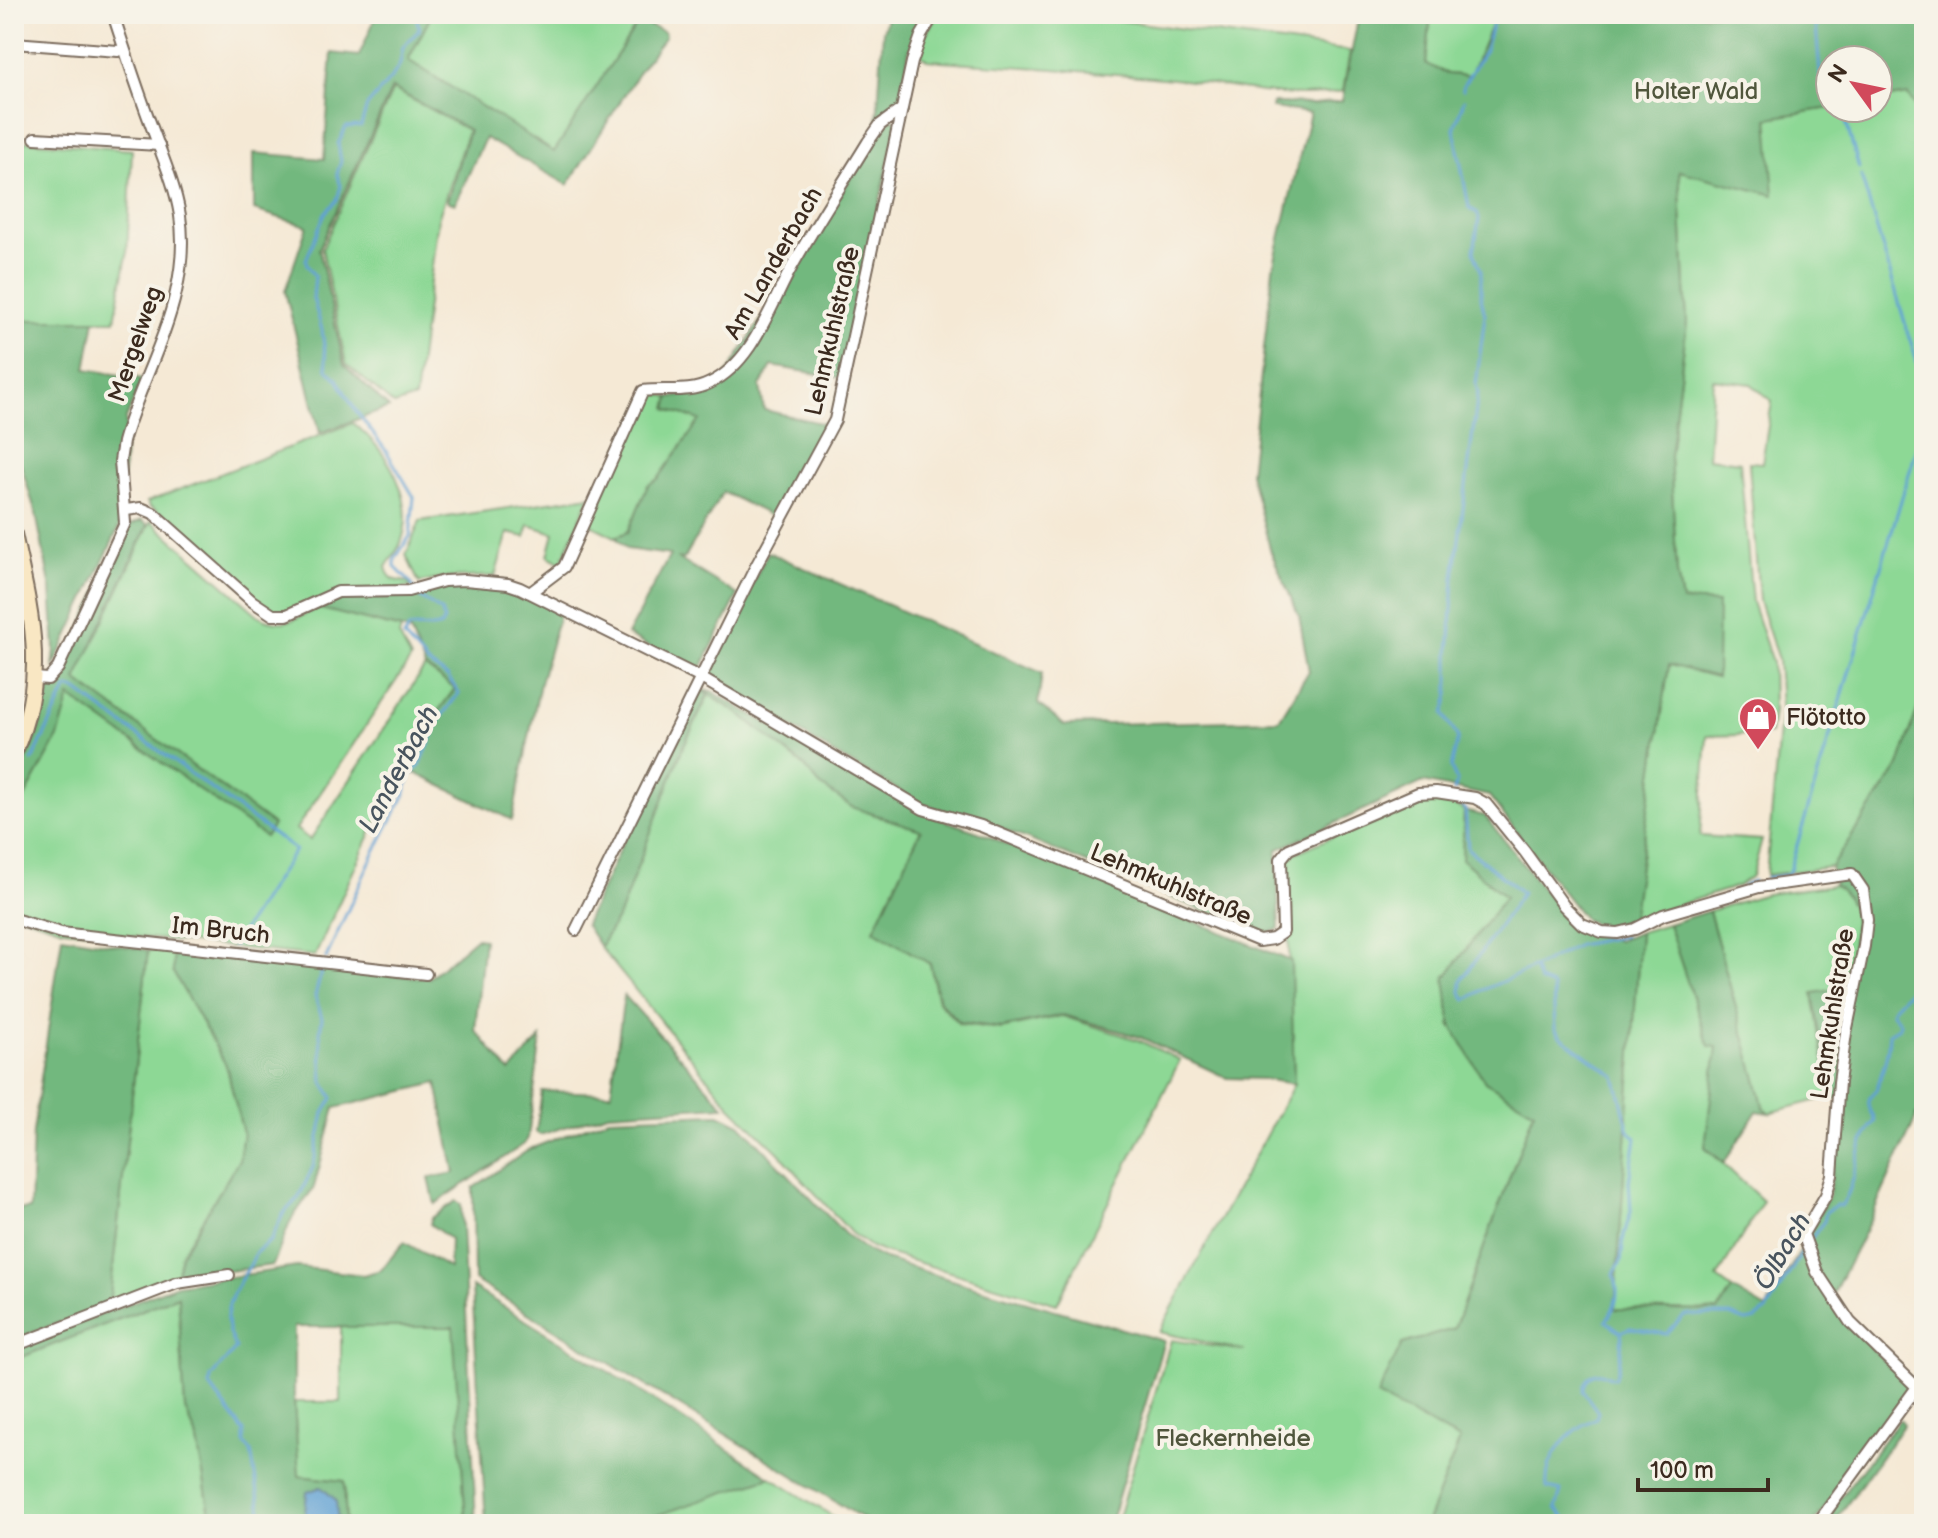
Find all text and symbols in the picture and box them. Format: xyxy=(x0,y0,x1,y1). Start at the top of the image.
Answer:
north arrow xyxy=(1814,44,1894,124)
text: N xyxy=(1823,60,1854,88)
park label: Holter Wald xyxy=(1634,77,1758,106)
street label: Am Landerbach xyxy=(718,182,829,345)
street label: Lehmkuhlstraße xyxy=(799,244,866,419)
street label: Mergelweg xyxy=(102,282,169,406)
shop icon: Flötotto xyxy=(1737,696,1779,751)
water label: Landerbach xyxy=(353,701,446,839)
place label: Flötotto xyxy=(1786,703,1866,732)
street label: Lehmkuhlstraße xyxy=(1086,837,1256,932)
street label: Im Bruch xyxy=(171,911,271,950)
street label: Lehmkuhlstraße xyxy=(1805,927,1860,1102)
water label: Ölbach xyxy=(1748,1207,1818,1296)
park label: Fleckernheide xyxy=(1155,1424,1311,1453)
scale bar xyxy=(1638,1442,1768,1492)
text: 100 m xyxy=(1650,1456,1714,1485)

